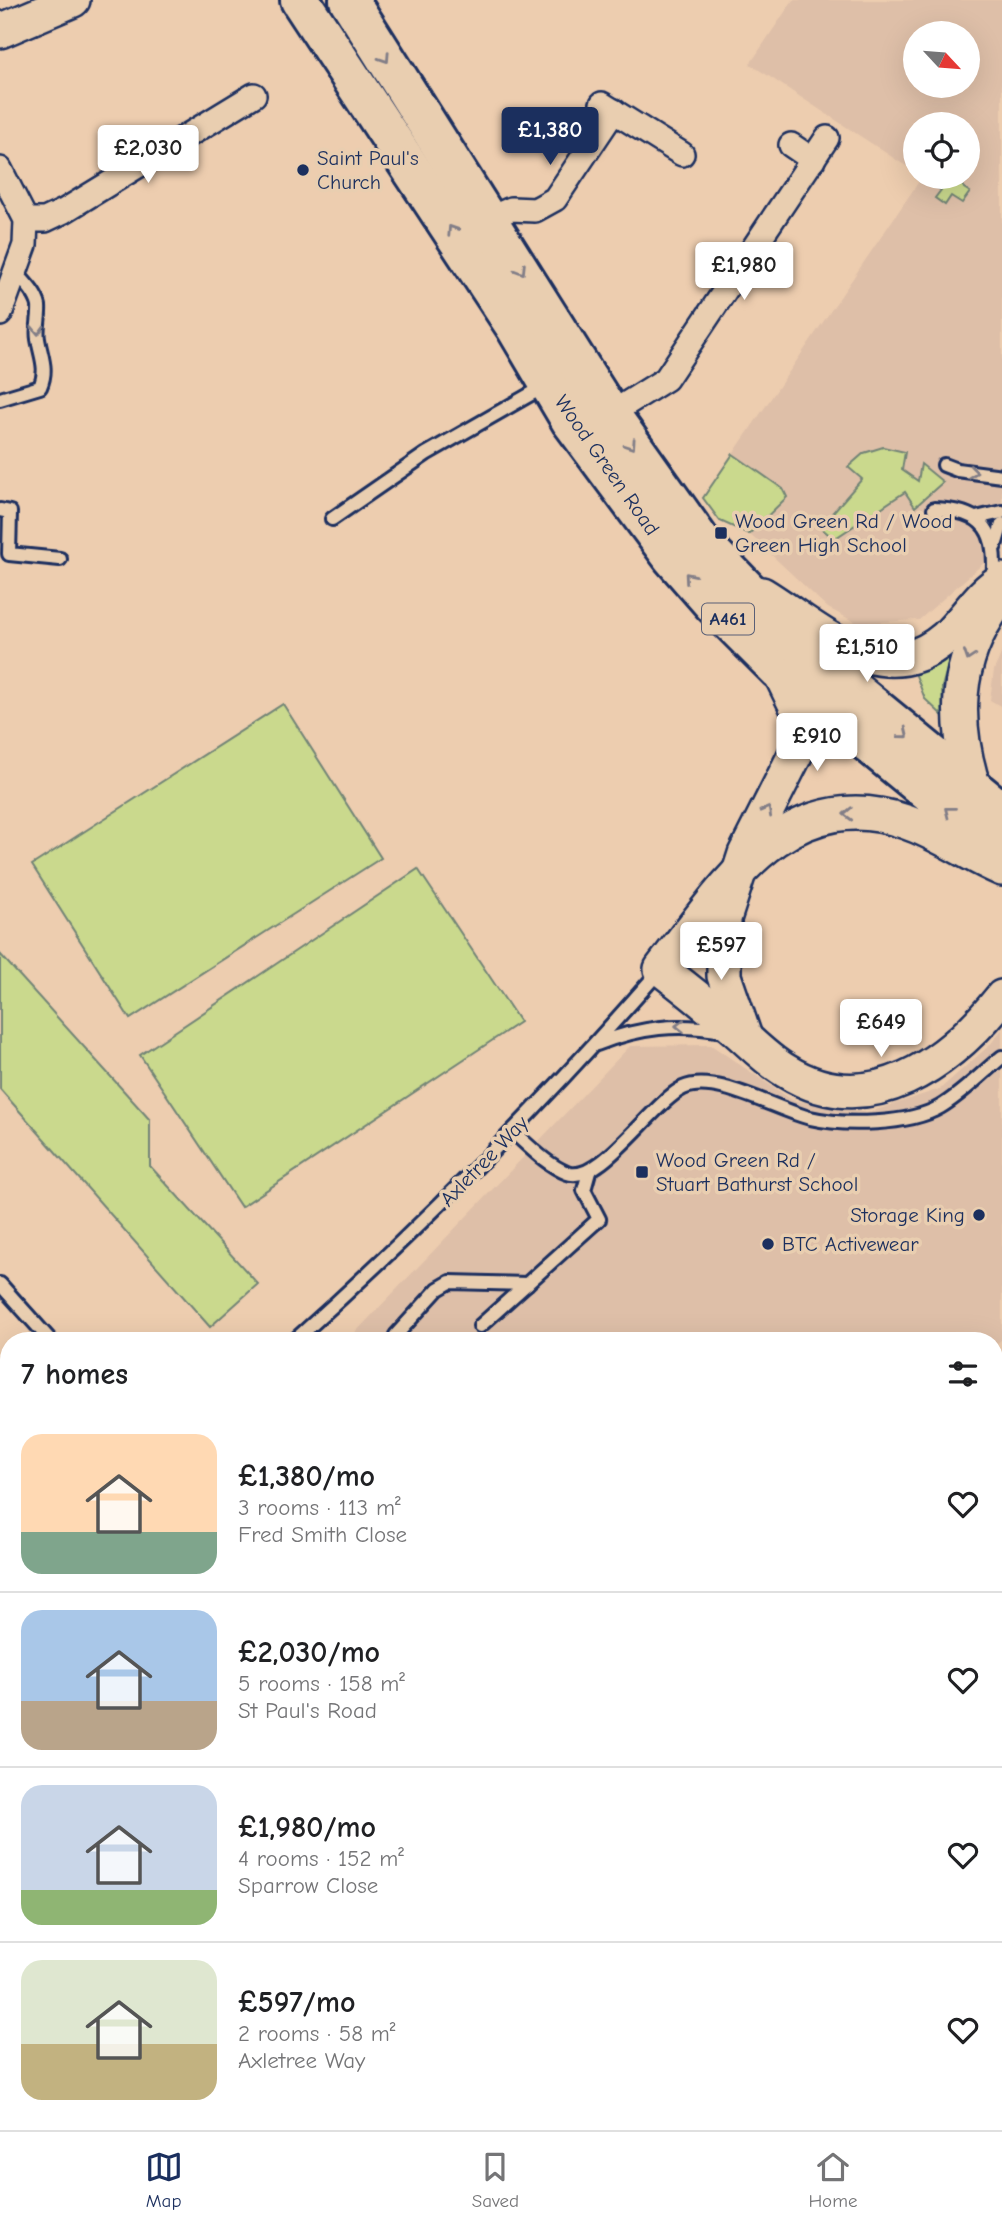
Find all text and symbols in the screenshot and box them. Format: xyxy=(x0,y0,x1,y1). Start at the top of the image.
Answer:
north arrow xyxy=(903,21,980,98)
map controls xyxy=(903,21,980,189)
one-way arrow xyxy=(377,50,390,63)
pin: £1,380 xyxy=(493,108,607,167)
button: locate xyxy=(903,112,980,189)
text: £1,380 xyxy=(518,116,582,143)
pin: £2,030 xyxy=(91,125,205,185)
text: £2,030 xyxy=(114,134,182,161)
place label: Saint Paul's Church xyxy=(317,146,419,194)
marker: Saint Paul's Church xyxy=(295,162,311,178)
one-way arrow xyxy=(447,225,460,238)
pin: £1,980 xyxy=(687,243,801,302)
text: £1,980 xyxy=(711,251,777,278)
one-way arrow xyxy=(512,262,525,275)
one-way arrow xyxy=(31,325,46,336)
street label: Wood Green Road xyxy=(550,390,664,540)
one-way arrow xyxy=(623,438,636,451)
one-way arrow xyxy=(967,465,978,480)
place label: Wood Green Rd / Wood Green High School xyxy=(735,509,953,557)
marker: Wood Green Rd / Wood Green High School xyxy=(713,525,729,541)
one-way arrow xyxy=(685,572,697,585)
road number: A461 xyxy=(702,604,754,634)
pin: £1,510 xyxy=(810,624,924,684)
text: £1,510 xyxy=(836,633,898,660)
one-way arrow xyxy=(963,649,977,661)
pin: £910 xyxy=(776,714,858,773)
text: £910 xyxy=(792,722,842,749)
one-way arrow xyxy=(896,726,909,738)
one-way arrow xyxy=(759,806,772,819)
one-way arrow xyxy=(842,806,853,821)
one-way arrow xyxy=(944,807,957,819)
pin: £597 xyxy=(680,922,762,982)
text: £597 xyxy=(696,931,746,958)
pin: £649 xyxy=(840,1000,922,1059)
text: £649 xyxy=(856,1008,906,1035)
one-way arrow xyxy=(674,1018,684,1034)
street label: Axletree Way xyxy=(435,1110,533,1211)
place label: Wood Green Rd / Stuart Bathurst School xyxy=(656,1148,858,1196)
marker: Wood Green Rd / Stuart Bathurst School xyxy=(634,1164,650,1180)
place label: Storage King xyxy=(850,1203,965,1227)
marker: Storage King xyxy=(971,1207,987,1223)
place label: BTC Activewear xyxy=(782,1232,919,1256)
marker: BTC Activewear xyxy=(760,1236,776,1252)
icon: filters xyxy=(944,1355,982,1393)
text: 7 homes xyxy=(21,1357,128,1392)
text: £1,380/mo xyxy=(238,1459,375,1494)
icon: home xyxy=(77,1462,161,1546)
icon: heart xyxy=(944,1485,982,1523)
text: 3 rooms · 113 m² xyxy=(238,1494,401,1521)
text: Fred Smith Close xyxy=(238,1521,407,1548)
text: £2,030/mo xyxy=(238,1635,380,1670)
icon: home xyxy=(77,1638,161,1722)
icon: heart xyxy=(944,1661,982,1699)
text: 5 rooms · 158 m² xyxy=(238,1670,405,1697)
text: St Paul's Road xyxy=(238,1697,377,1724)
text: £1,980/mo xyxy=(238,1810,376,1845)
icon: home xyxy=(77,1813,161,1897)
icon: heart xyxy=(944,1836,982,1874)
text: 4 rooms · 152 m² xyxy=(238,1845,404,1872)
text: Sparrow Close xyxy=(238,1872,378,1899)
text: £597/mo xyxy=(238,1985,355,2020)
icon: home xyxy=(77,1988,161,2072)
icon: heart xyxy=(944,2011,982,2049)
text: 2 rooms · 58 m² xyxy=(238,2020,396,2047)
text: Axletree Way xyxy=(238,2047,365,2074)
tab: Map xyxy=(145,2148,183,2212)
tab: Saved xyxy=(472,2148,519,2212)
tab: Home xyxy=(808,2148,857,2212)

